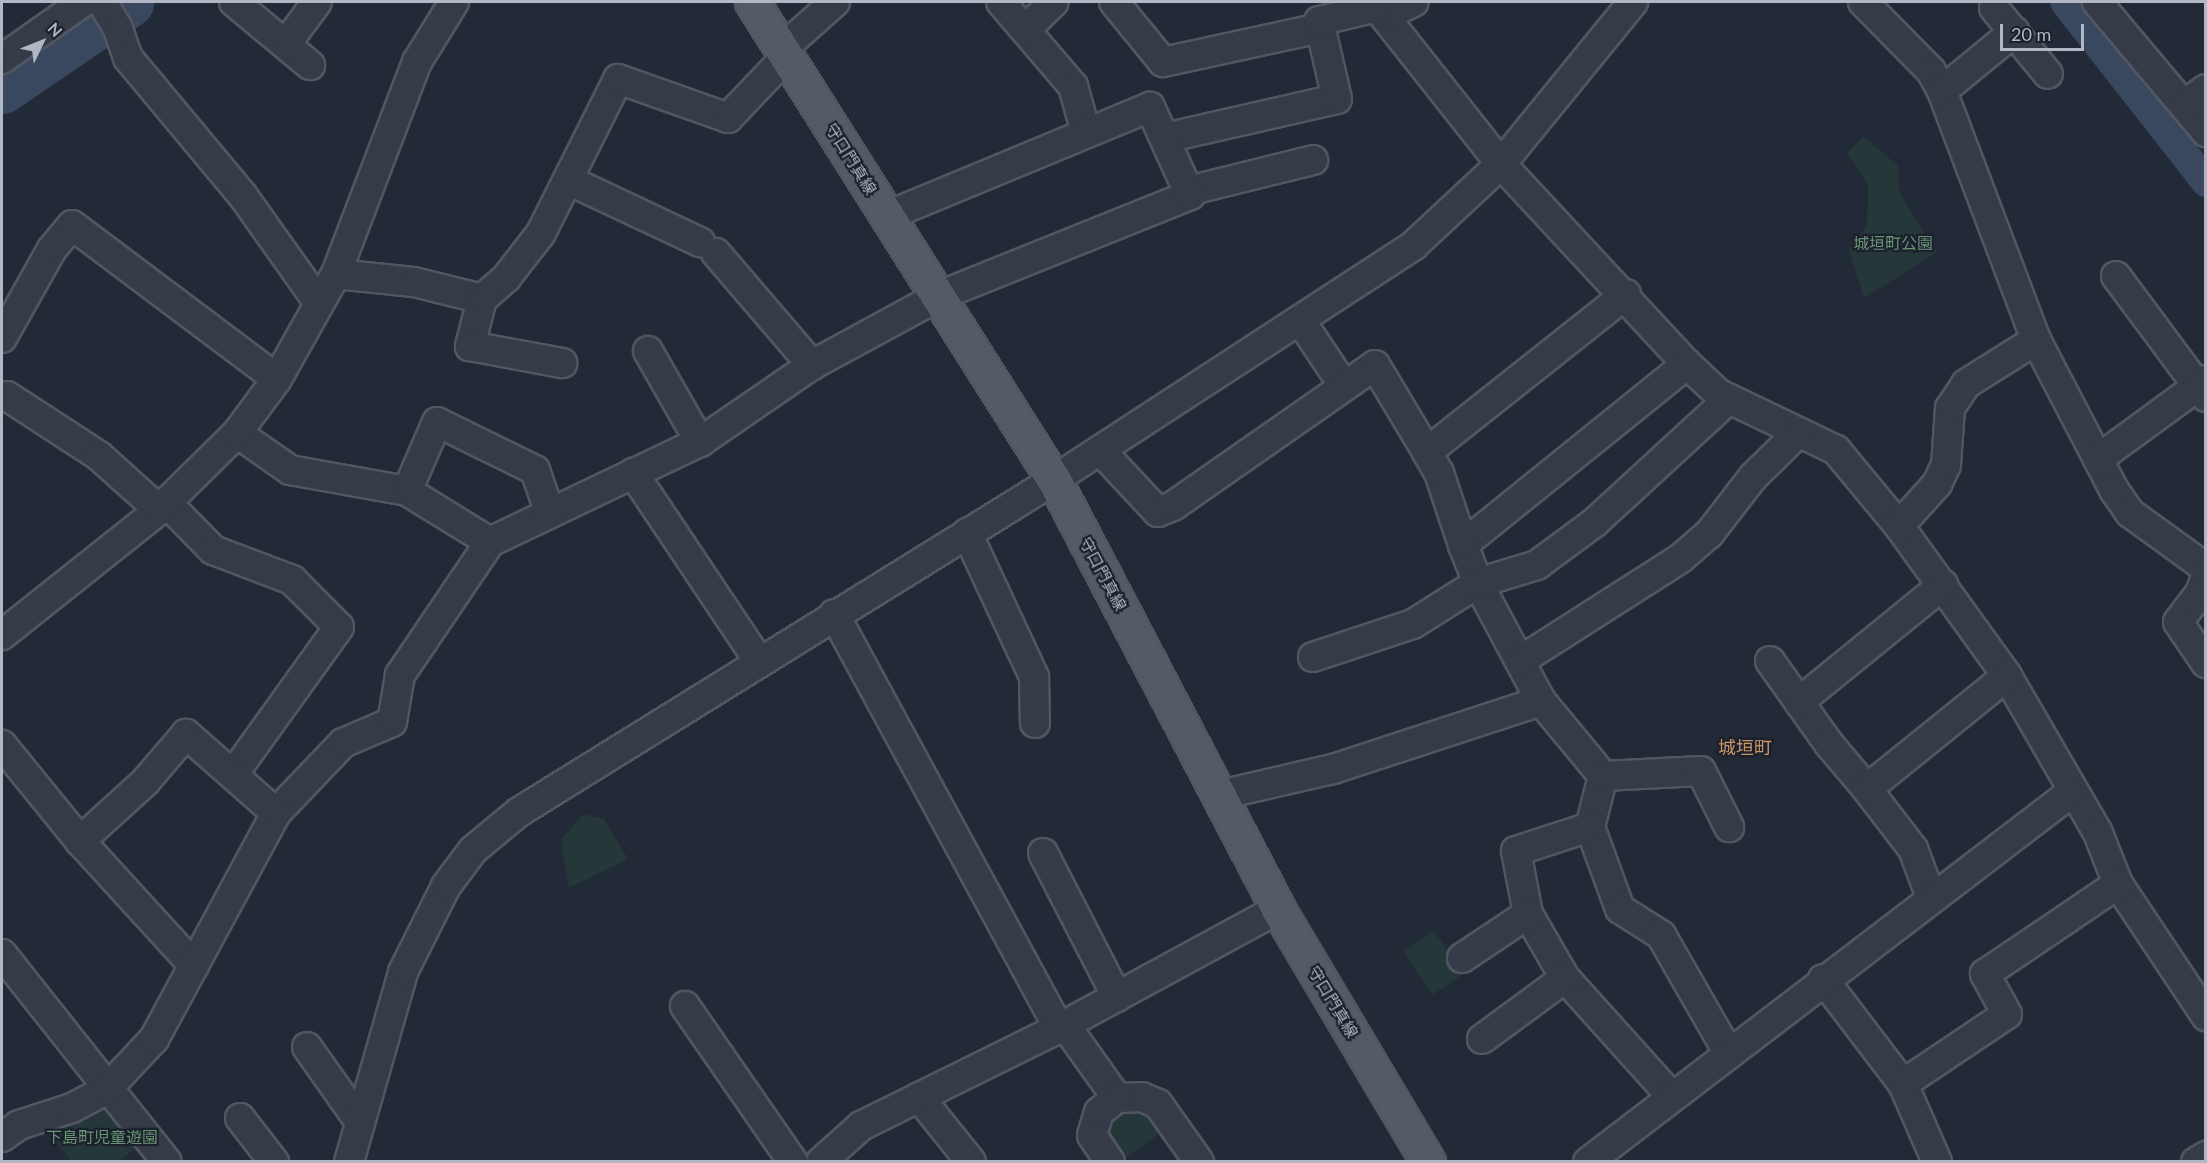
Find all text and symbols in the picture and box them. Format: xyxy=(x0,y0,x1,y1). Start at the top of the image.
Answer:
north arrow xyxy=(12,12,72,72)
scale bar xyxy=(2003,12,2087,50)
text: N xyxy=(44,18,67,40)
text: 20 m xyxy=(2011,23,2051,45)
street label: 守口門真線 xyxy=(822,120,880,198)
park label: 城垣町公園 xyxy=(1853,233,1933,253)
street label: 守口門真線 xyxy=(1076,534,1130,614)
district label: 城垣町 xyxy=(1718,736,1772,758)
street label: 守口門真線 xyxy=(1304,963,1362,1041)
park label: 下島町児童遊園 xyxy=(46,1127,158,1147)

